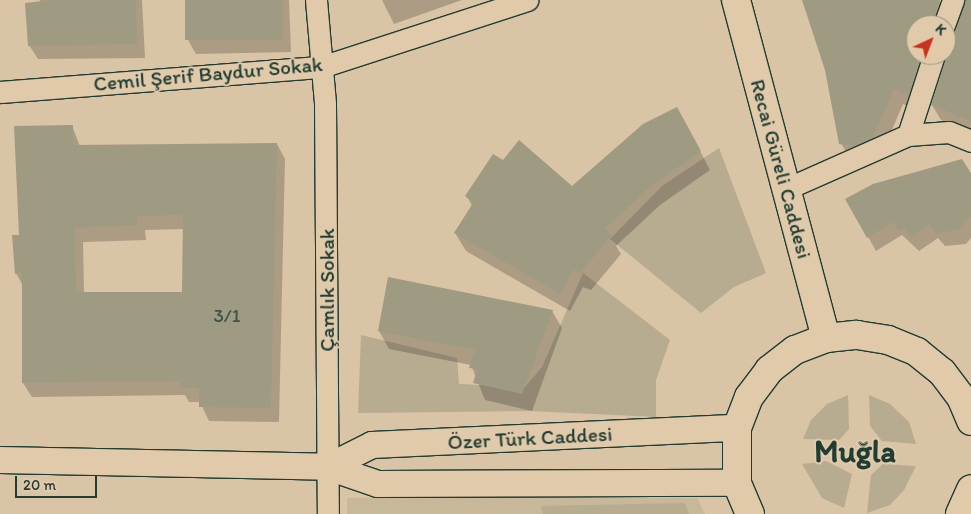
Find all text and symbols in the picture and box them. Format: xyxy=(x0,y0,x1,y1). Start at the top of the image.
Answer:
north arrow xyxy=(906,15,956,65)
text: K xyxy=(932,20,950,39)
street label: Cemil Şerif Baydur Sokak xyxy=(92,51,324,97)
street label: Recai Güreli Caddesi xyxy=(745,76,817,262)
street label: Çamlık Sokak xyxy=(314,228,340,352)
house number: 3/1 xyxy=(213,305,241,327)
street label: Özer Türk Caddesi xyxy=(447,421,613,455)
district label: Muğla xyxy=(814,433,896,471)
scale bar xyxy=(18,466,100,498)
text: 20 m xyxy=(23,476,56,494)

